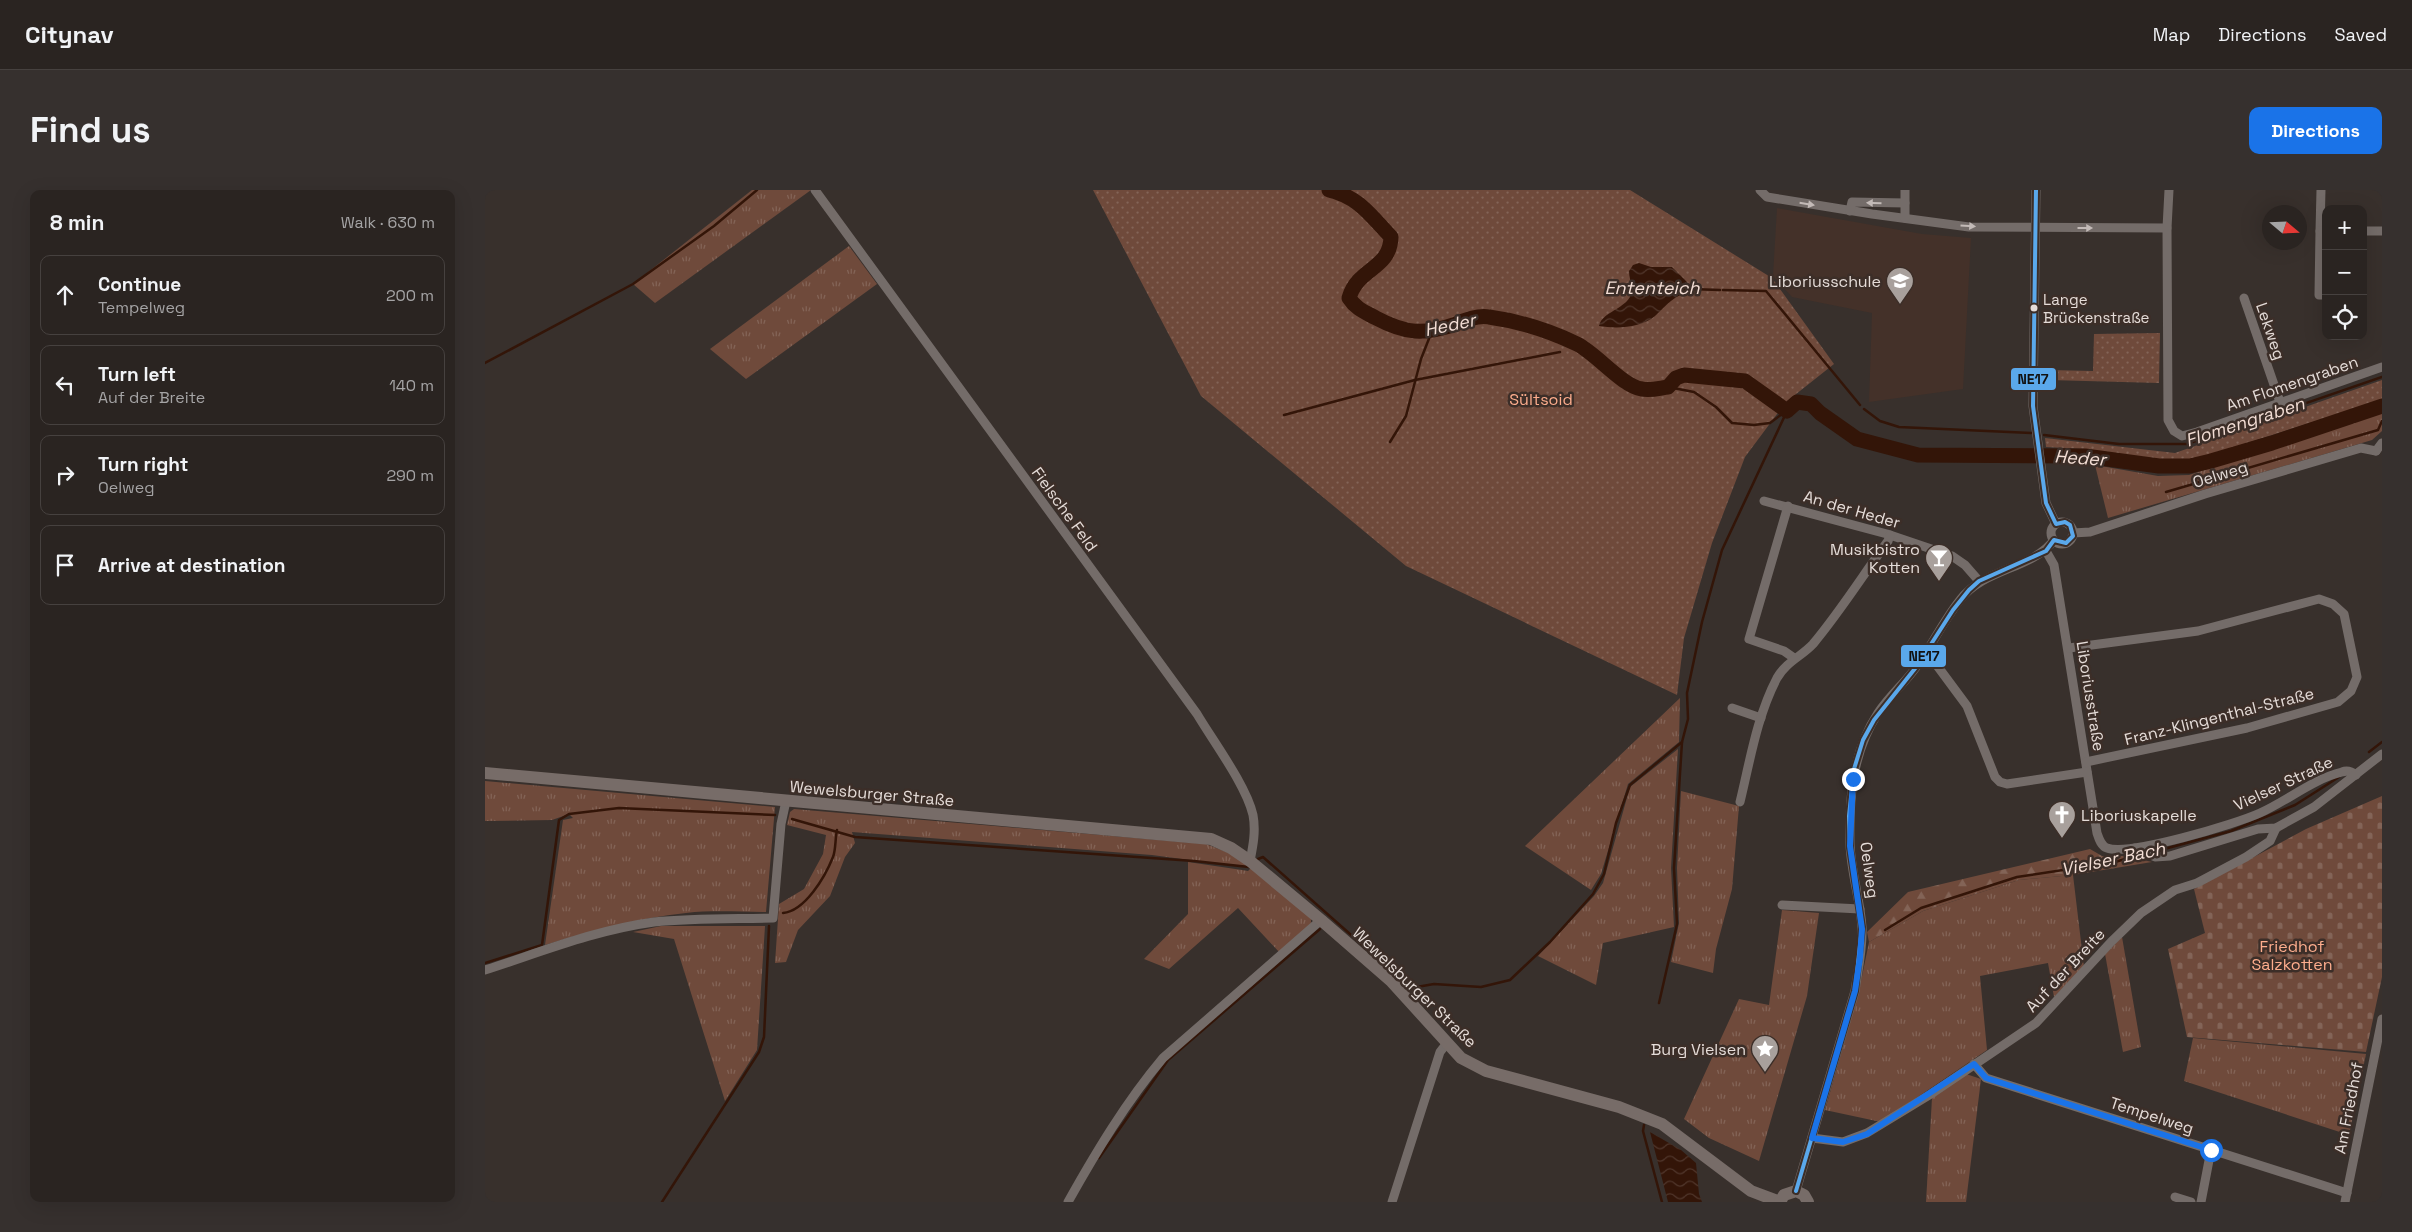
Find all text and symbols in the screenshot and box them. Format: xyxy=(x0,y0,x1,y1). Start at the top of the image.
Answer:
text: Citynav xyxy=(25,19,114,50)
text: Map xyxy=(2153,23,2190,46)
text: Directions xyxy=(2218,23,2307,46)
text: Saved xyxy=(2335,23,2387,46)
button: Directions xyxy=(2249,107,2382,154)
text: Find us xyxy=(30,108,151,152)
one-way arrow xyxy=(1866,198,1882,206)
one-way arrow xyxy=(1799,200,1815,208)
north arrow xyxy=(2262,205,2307,250)
map controls xyxy=(2322,205,2367,340)
button: + xyxy=(2322,205,2367,250)
text: 8 min xyxy=(50,209,104,236)
text: Walk · 630 m xyxy=(341,212,435,233)
one-way arrow xyxy=(1960,223,1976,231)
one-way arrow xyxy=(2078,224,2094,232)
button: − xyxy=(2322,250,2367,295)
school or university icon: Liboriusschule xyxy=(1885,266,1915,305)
place label: Liboriusschule xyxy=(1769,271,1881,292)
text: Continue xyxy=(98,272,181,297)
water label: Ententeich xyxy=(1604,276,1701,299)
icon: ahead xyxy=(51,281,79,309)
text: 200 m xyxy=(386,285,434,306)
place label: Lange Brückenstraße xyxy=(2043,290,2150,327)
button: locate xyxy=(2322,295,2367,340)
text: Tempelweg xyxy=(98,297,185,318)
street label: Lekweg xyxy=(2251,300,2290,363)
marker: Lange Brückenstraße xyxy=(2029,303,2039,313)
water label: Heder xyxy=(1422,307,1480,341)
street label: Am Flomengraben xyxy=(2223,351,2361,416)
text: Turn left xyxy=(98,362,176,387)
line badge: NE17 xyxy=(2010,367,2057,391)
text: NE17 xyxy=(2017,370,2049,388)
icon: left xyxy=(51,371,79,399)
text: 140 m xyxy=(389,375,434,396)
text: Auf der Breite xyxy=(98,387,205,408)
park label: Sültsoid xyxy=(1509,389,1573,410)
water label: Flomengraben xyxy=(2182,391,2308,452)
water label: Heder xyxy=(2054,444,2109,471)
text: Turn right xyxy=(98,452,188,477)
street label: Oelweg xyxy=(2190,456,2250,493)
icon: right xyxy=(51,461,79,489)
street label: Fielsche Feld xyxy=(1027,463,1102,556)
text: 290 m xyxy=(386,465,434,486)
text: Oelweg xyxy=(98,477,155,498)
street label: An der Heder xyxy=(1801,486,1903,533)
place label: Musikbistro Kotten xyxy=(1830,539,1920,578)
bar icon: Musikbistro Kotten xyxy=(1924,543,1954,582)
icon: arrive xyxy=(51,551,79,579)
text: Arrive at destination xyxy=(98,553,286,578)
street label: Liboriusstraße xyxy=(2071,640,2110,753)
line badge: NE17 xyxy=(1900,644,1947,668)
text: NE17 xyxy=(1908,647,1940,665)
street label: Franz-Klingenthal-Straße xyxy=(2122,683,2316,750)
street label: Vielser Straße xyxy=(2230,751,2336,816)
route end xyxy=(1842,768,1865,791)
street label: Wewelsburger Straße xyxy=(789,776,955,811)
church icon: Liboriuskapelle xyxy=(2047,800,2077,839)
place label: Liboriuskapelle xyxy=(2081,805,2197,826)
water label: Vielser Bach xyxy=(2059,836,2168,881)
street label: Oelweg xyxy=(1855,841,1884,900)
street label: Wewelsburger Straße xyxy=(1348,923,1481,1052)
street label: Auf der Breite xyxy=(2021,924,2110,1017)
park label: Friedhof Salzkotten xyxy=(2251,936,2333,975)
place icon: Burg Vielsen xyxy=(1750,1034,1780,1073)
place label: Burg Vielsen xyxy=(1651,1039,1746,1060)
street label: Am Friedhof xyxy=(2329,1061,2368,1156)
street label: Tempelweg xyxy=(2107,1092,2197,1139)
route start xyxy=(2200,1139,2223,1162)

